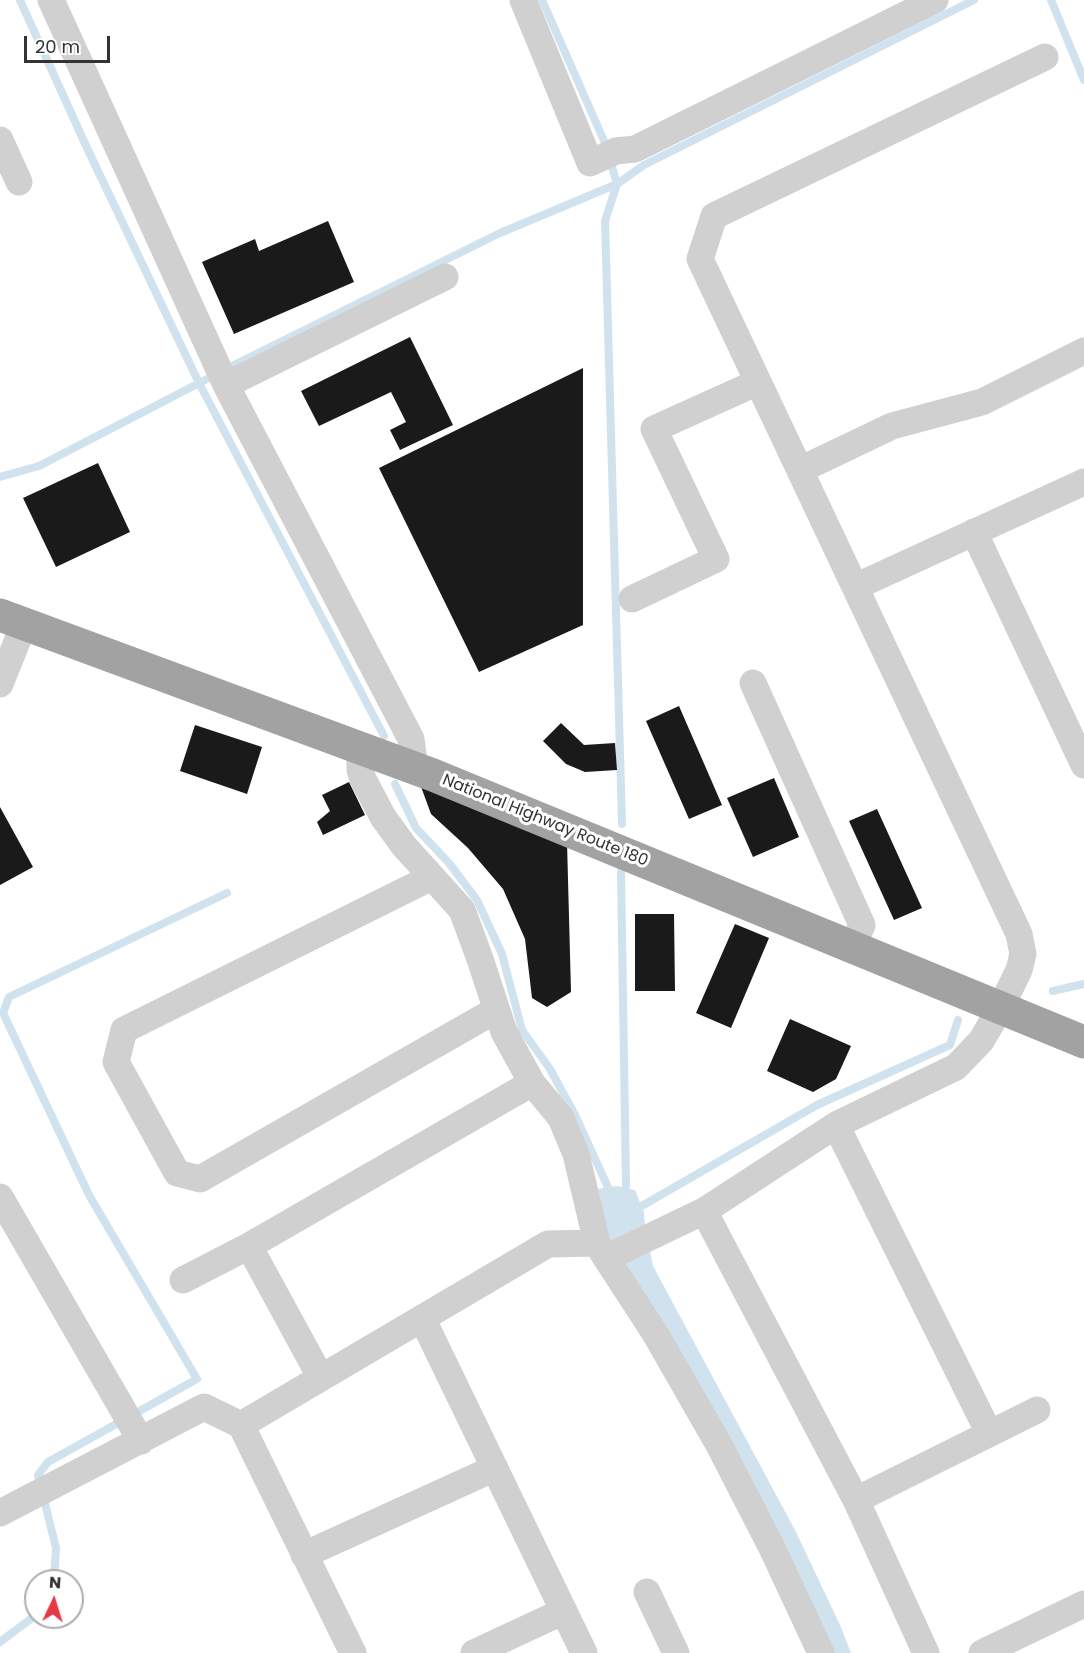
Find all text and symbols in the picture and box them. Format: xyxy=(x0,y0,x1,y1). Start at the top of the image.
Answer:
scale bar xyxy=(27,24,112,62)
text: 20 m xyxy=(35,34,80,59)
street label: National Highway Route 180 xyxy=(439,771,651,871)
north arrow xyxy=(24,1569,84,1629)
text: N xyxy=(48,1571,62,1594)

